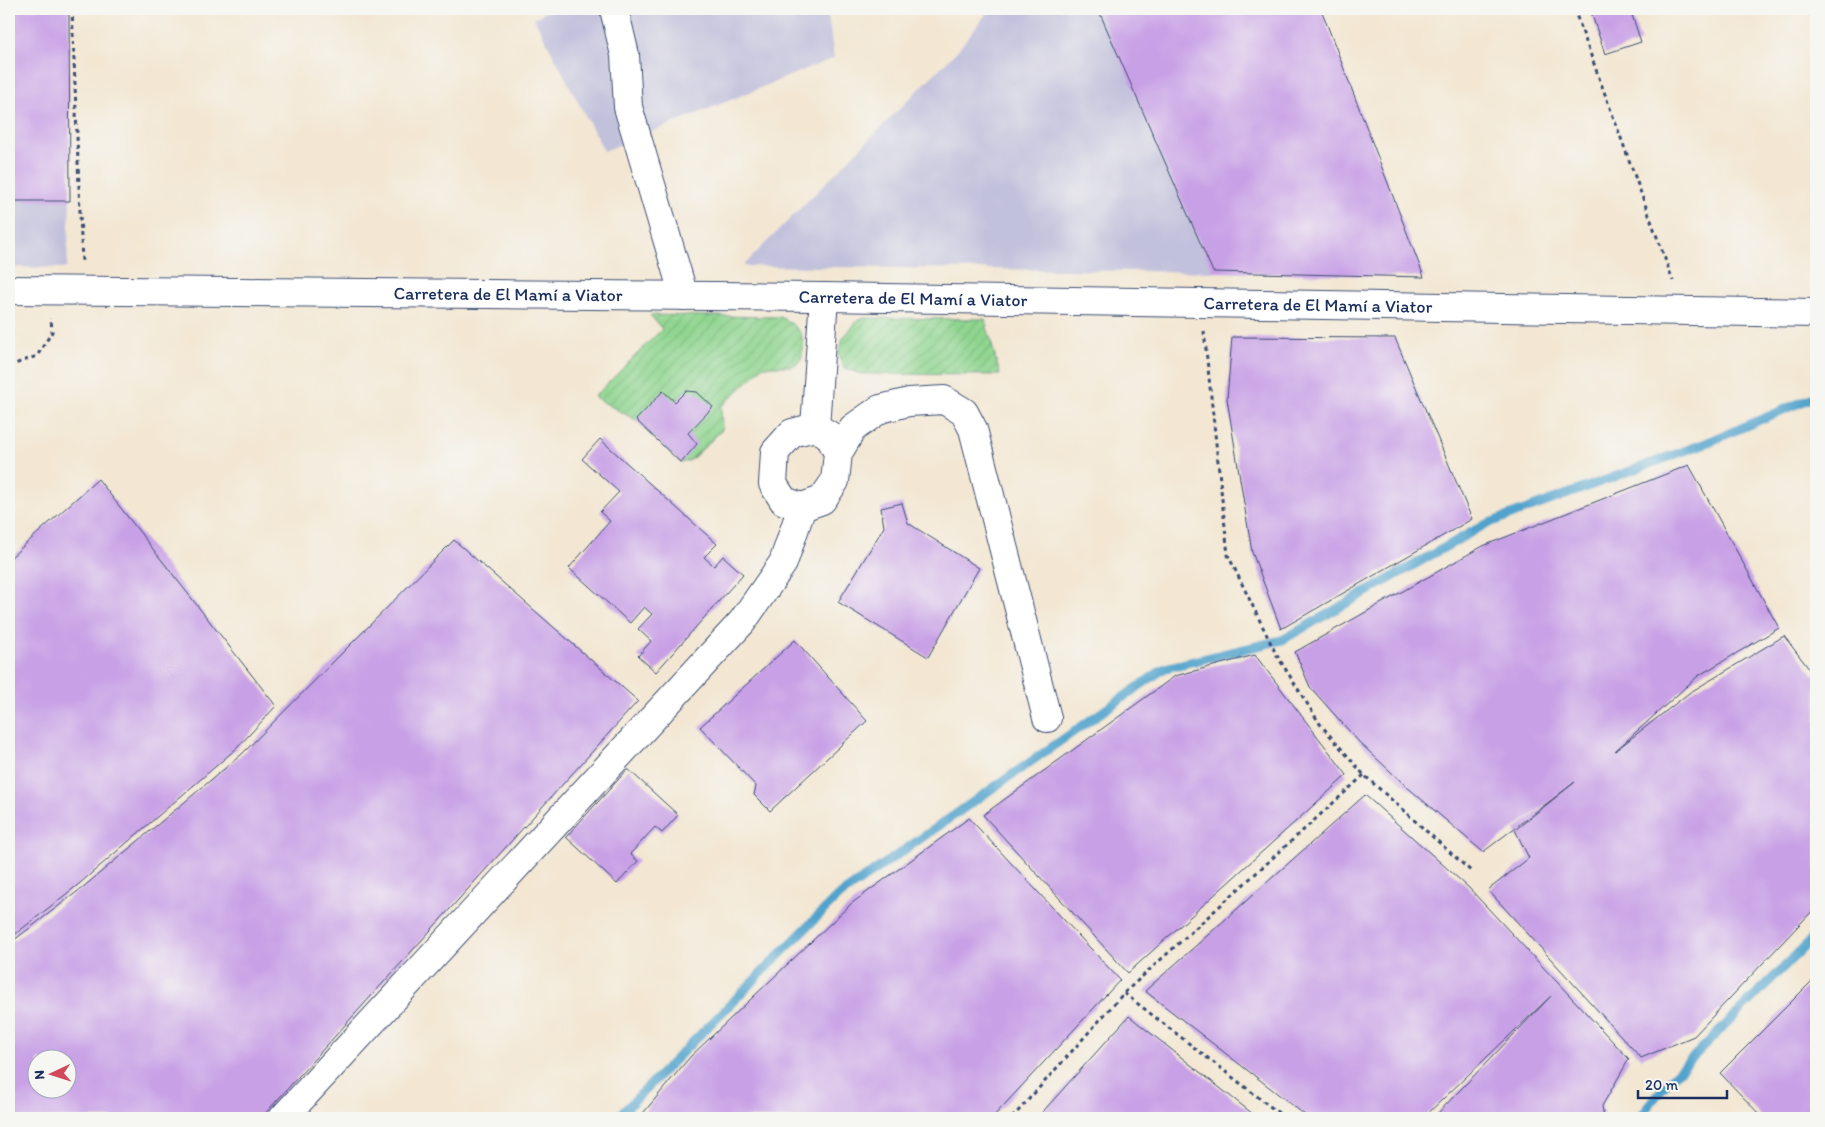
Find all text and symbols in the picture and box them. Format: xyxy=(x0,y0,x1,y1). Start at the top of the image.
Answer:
street label: Carretera de El Mamí a Viator xyxy=(393,282,623,306)
street label: Carretera de El Mamí a Viator xyxy=(798,286,1028,311)
street label: Carretera de El Mamí a Viator xyxy=(1203,292,1433,318)
north arrow xyxy=(28,1050,78,1100)
scale bar xyxy=(1638,1067,1726,1099)
text: N xyxy=(31,1070,48,1080)
text: 20 m xyxy=(1645,1076,1679,1094)

